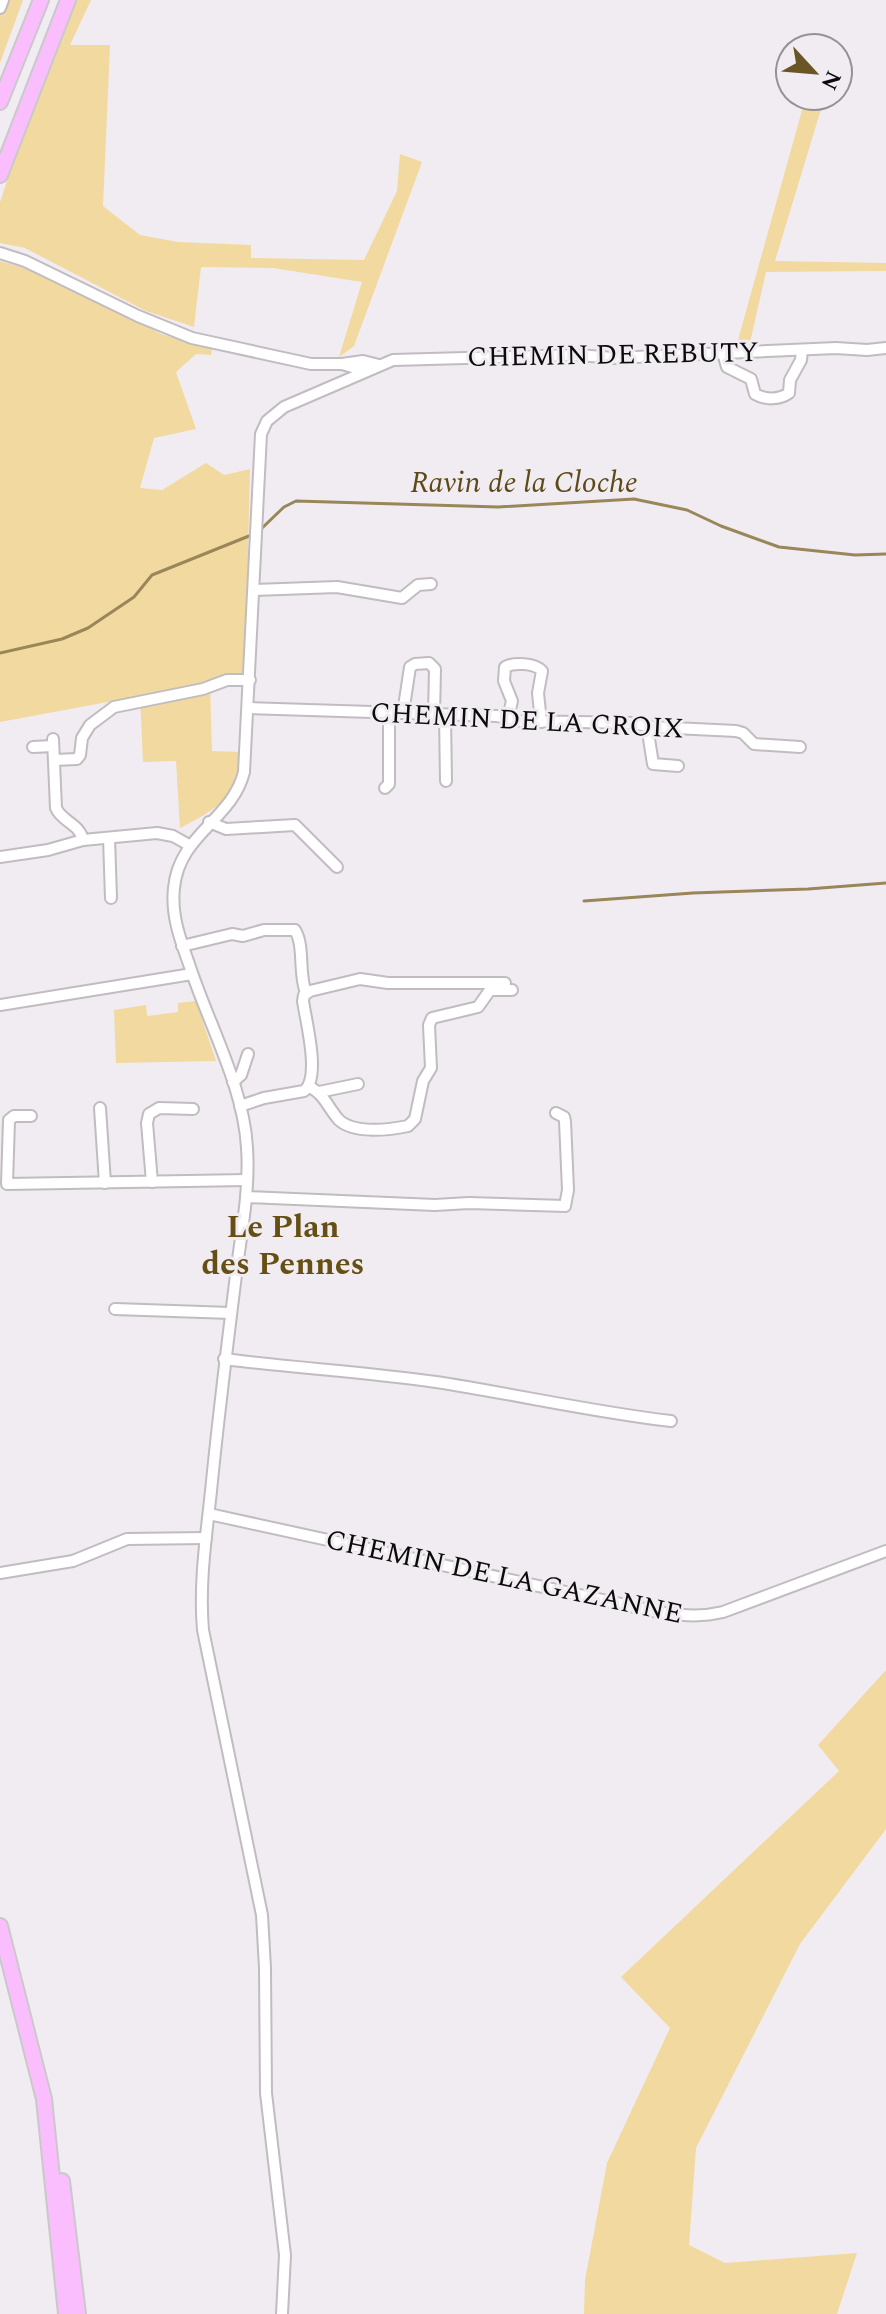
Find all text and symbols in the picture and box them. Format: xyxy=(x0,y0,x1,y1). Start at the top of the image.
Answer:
north arrow xyxy=(774,32,854,112)
text: N xyxy=(812,65,849,95)
street label: CHEMIN DE REBUTY xyxy=(467,331,759,379)
water label: Ravin de la Cloche xyxy=(410,460,638,506)
street label: CHEMIN DE LA CROIX xyxy=(369,691,685,751)
district label: Le Plan des Pennes xyxy=(201,1203,365,1289)
street label: CHEMIN DE LA GAZANNE xyxy=(322,1518,686,1636)

